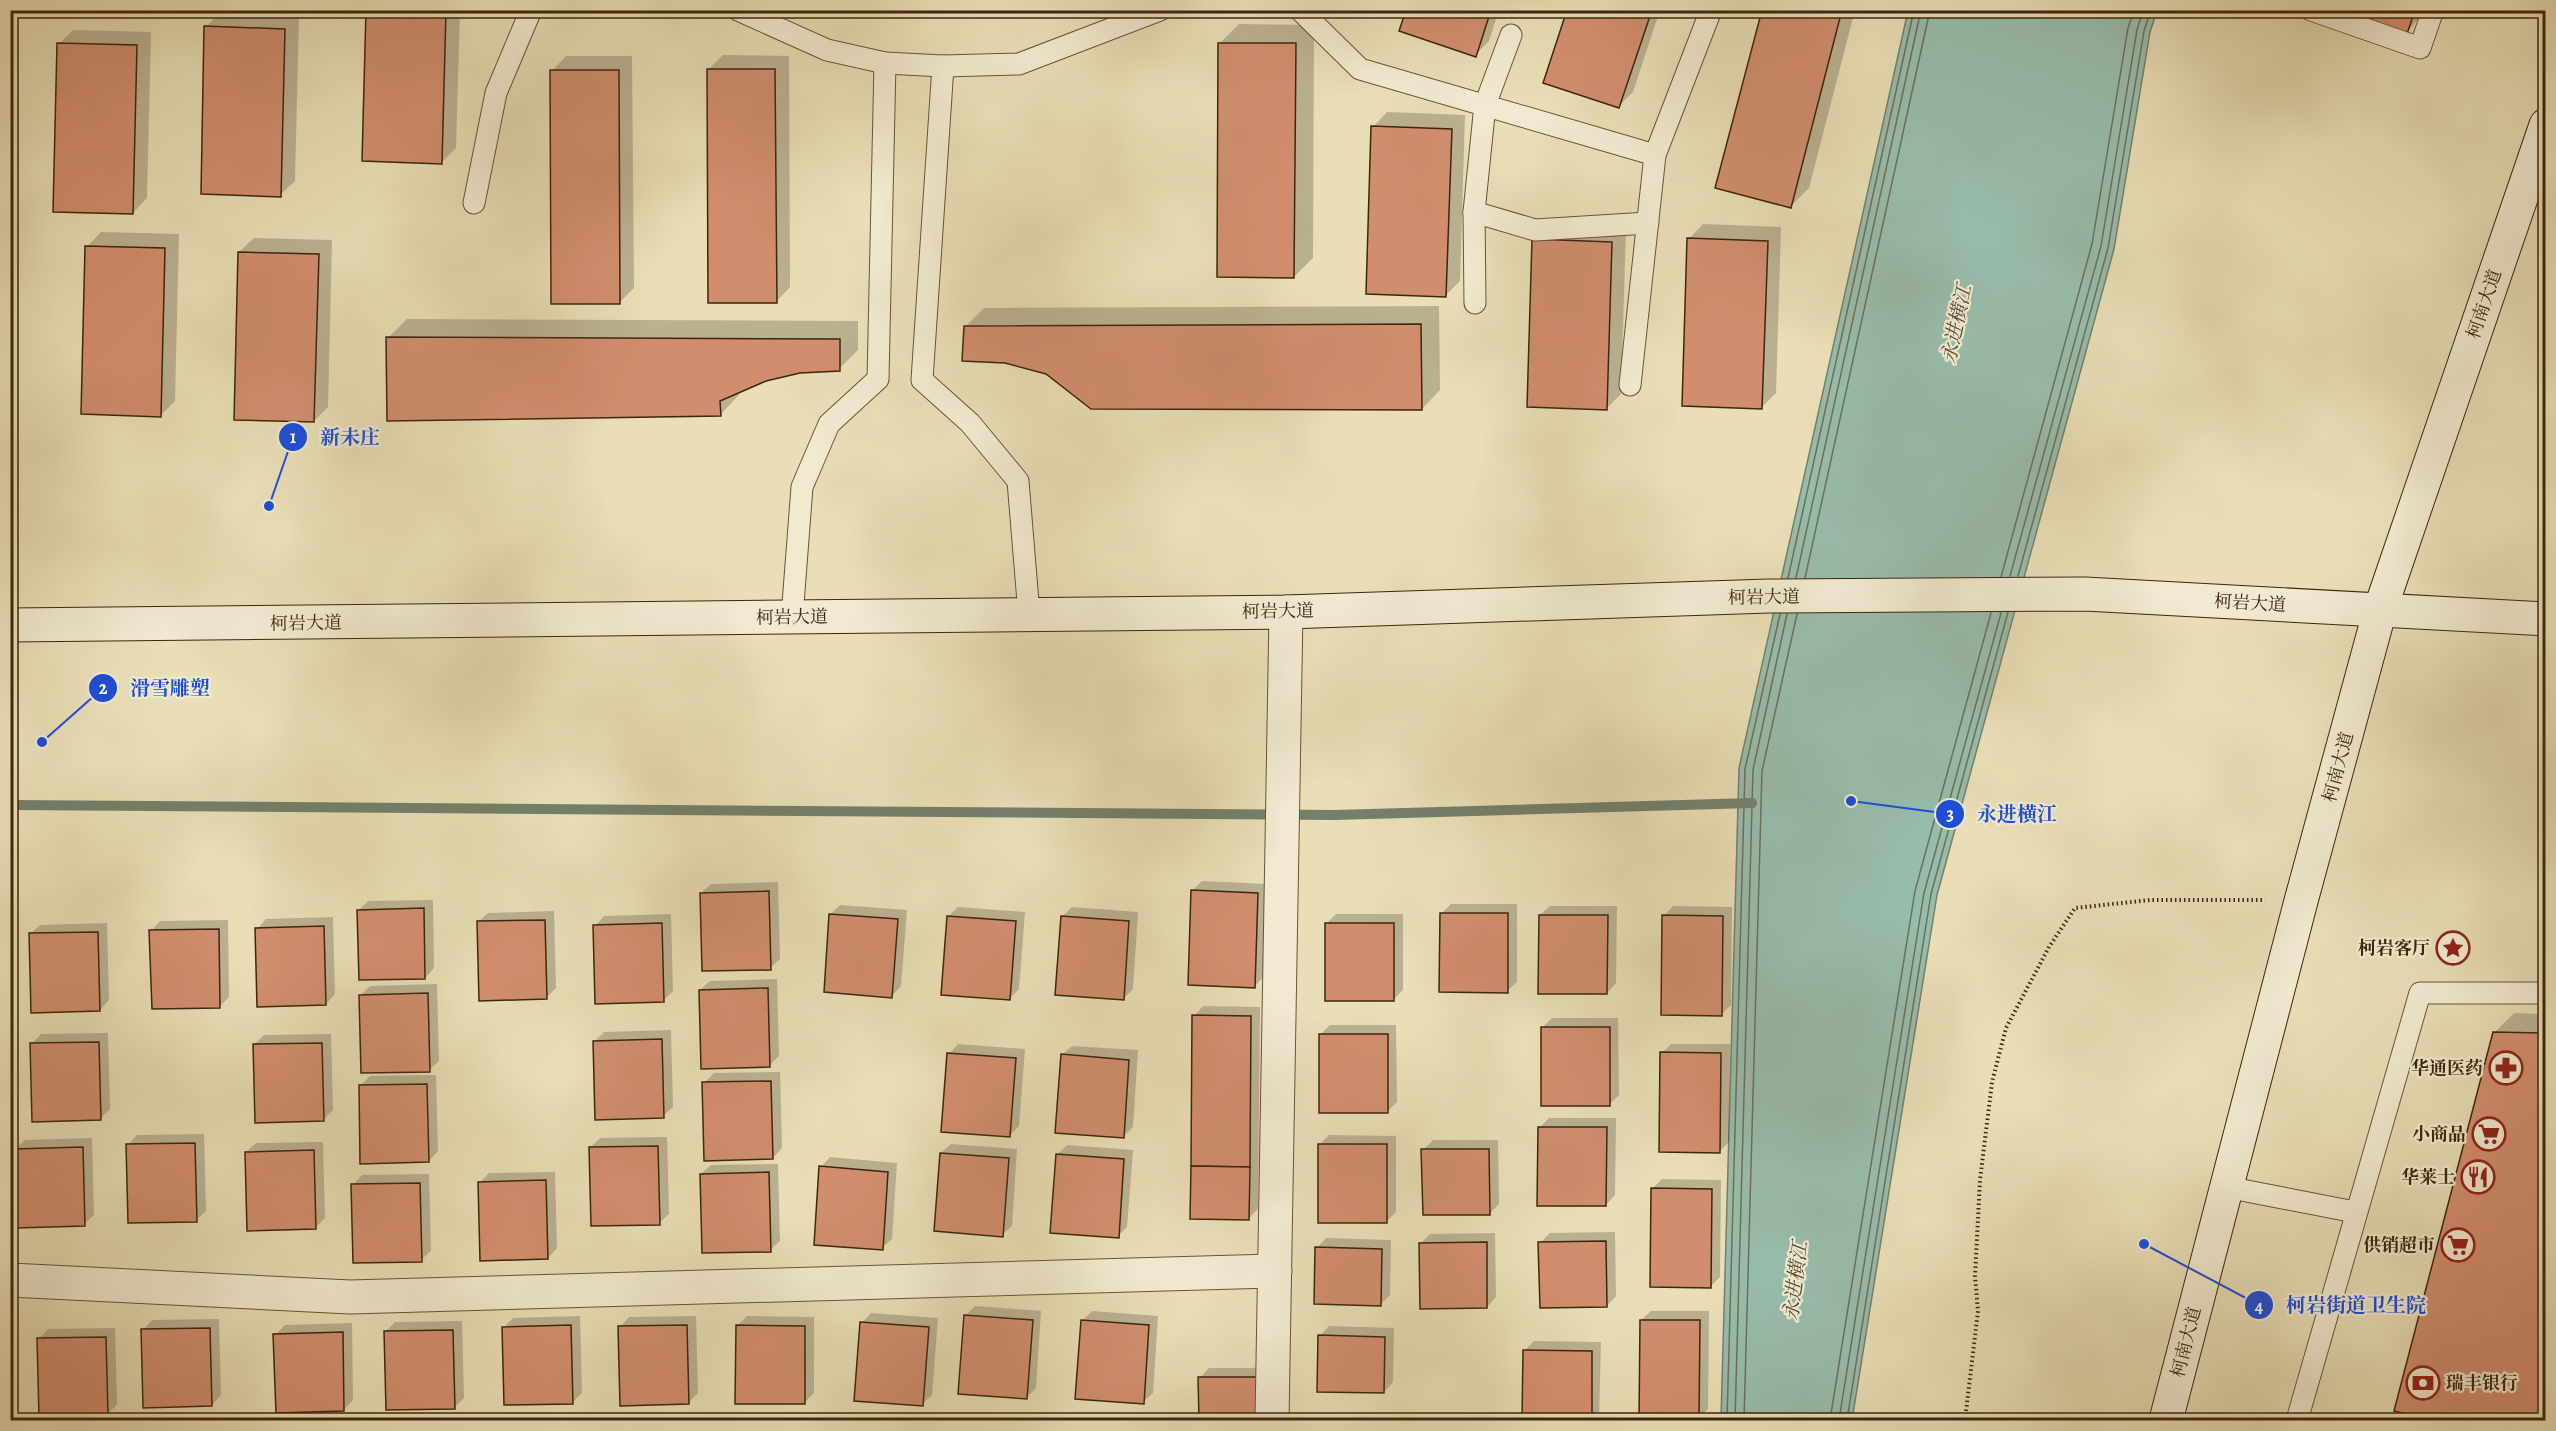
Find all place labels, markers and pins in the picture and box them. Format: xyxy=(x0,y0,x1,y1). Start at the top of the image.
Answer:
callout: 新未庄 xyxy=(278,418,392,456)
callout: 滑雪雕塑 xyxy=(88,669,222,707)
callout: 永进横江 xyxy=(1935,795,2069,833)
place icon: 柯岩客厅 xyxy=(2435,930,2471,966)
place label: 柯岩客厅 xyxy=(2358,936,2430,960)
pharmacy icon: 华通医药 xyxy=(2488,1050,2524,1086)
place label: 华通医药 xyxy=(2411,1056,2483,1080)
supermarket icon: 小商品 xyxy=(2471,1116,2507,1152)
place label: 小商品 xyxy=(2412,1122,2466,1146)
restaurant icon: 华莱士 xyxy=(2460,1159,2496,1195)
place label: 华莱士 xyxy=(2401,1165,2455,1189)
supermarket icon: 供销超市 xyxy=(2440,1227,2476,1263)
place label: 供销超市 xyxy=(2363,1233,2435,1257)
callout: 柯岩街道卫生院 xyxy=(2244,1286,2438,1324)
bank icon: 瑞丰银行 xyxy=(2405,1365,2441,1401)
place label: 瑞丰银行 xyxy=(2446,1371,2518,1395)

